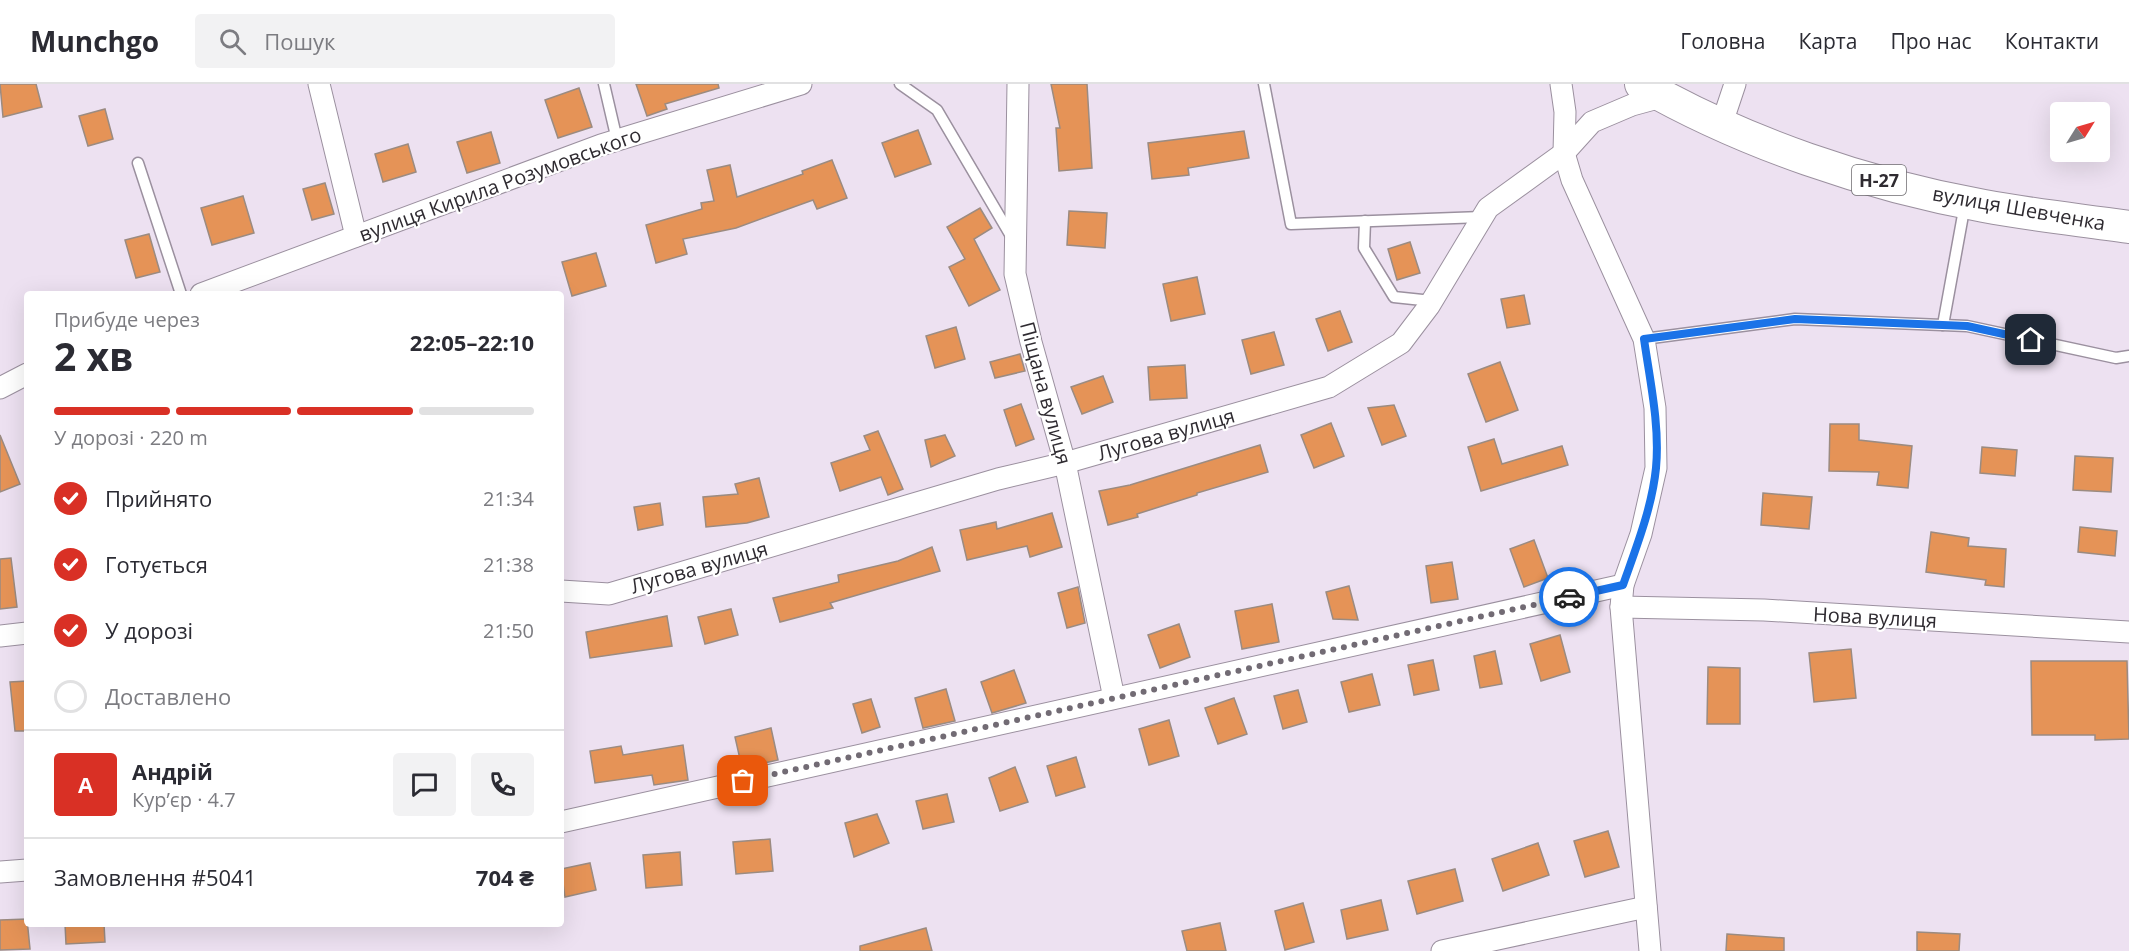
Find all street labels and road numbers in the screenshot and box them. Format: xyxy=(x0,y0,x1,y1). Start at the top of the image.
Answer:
street label: вулиця Кирила Розумовського xyxy=(355,120,645,248)
road number: Н-27 xyxy=(1852,165,1906,195)
street label: вулиця Шевченка xyxy=(1930,179,2108,237)
street label: Піщана вулиця xyxy=(1014,319,1078,467)
street label: Лугова вулиця xyxy=(1094,401,1238,467)
street label: Лугова вулиця xyxy=(627,534,771,600)
street label: Нова вулиця xyxy=(1812,600,1938,634)

